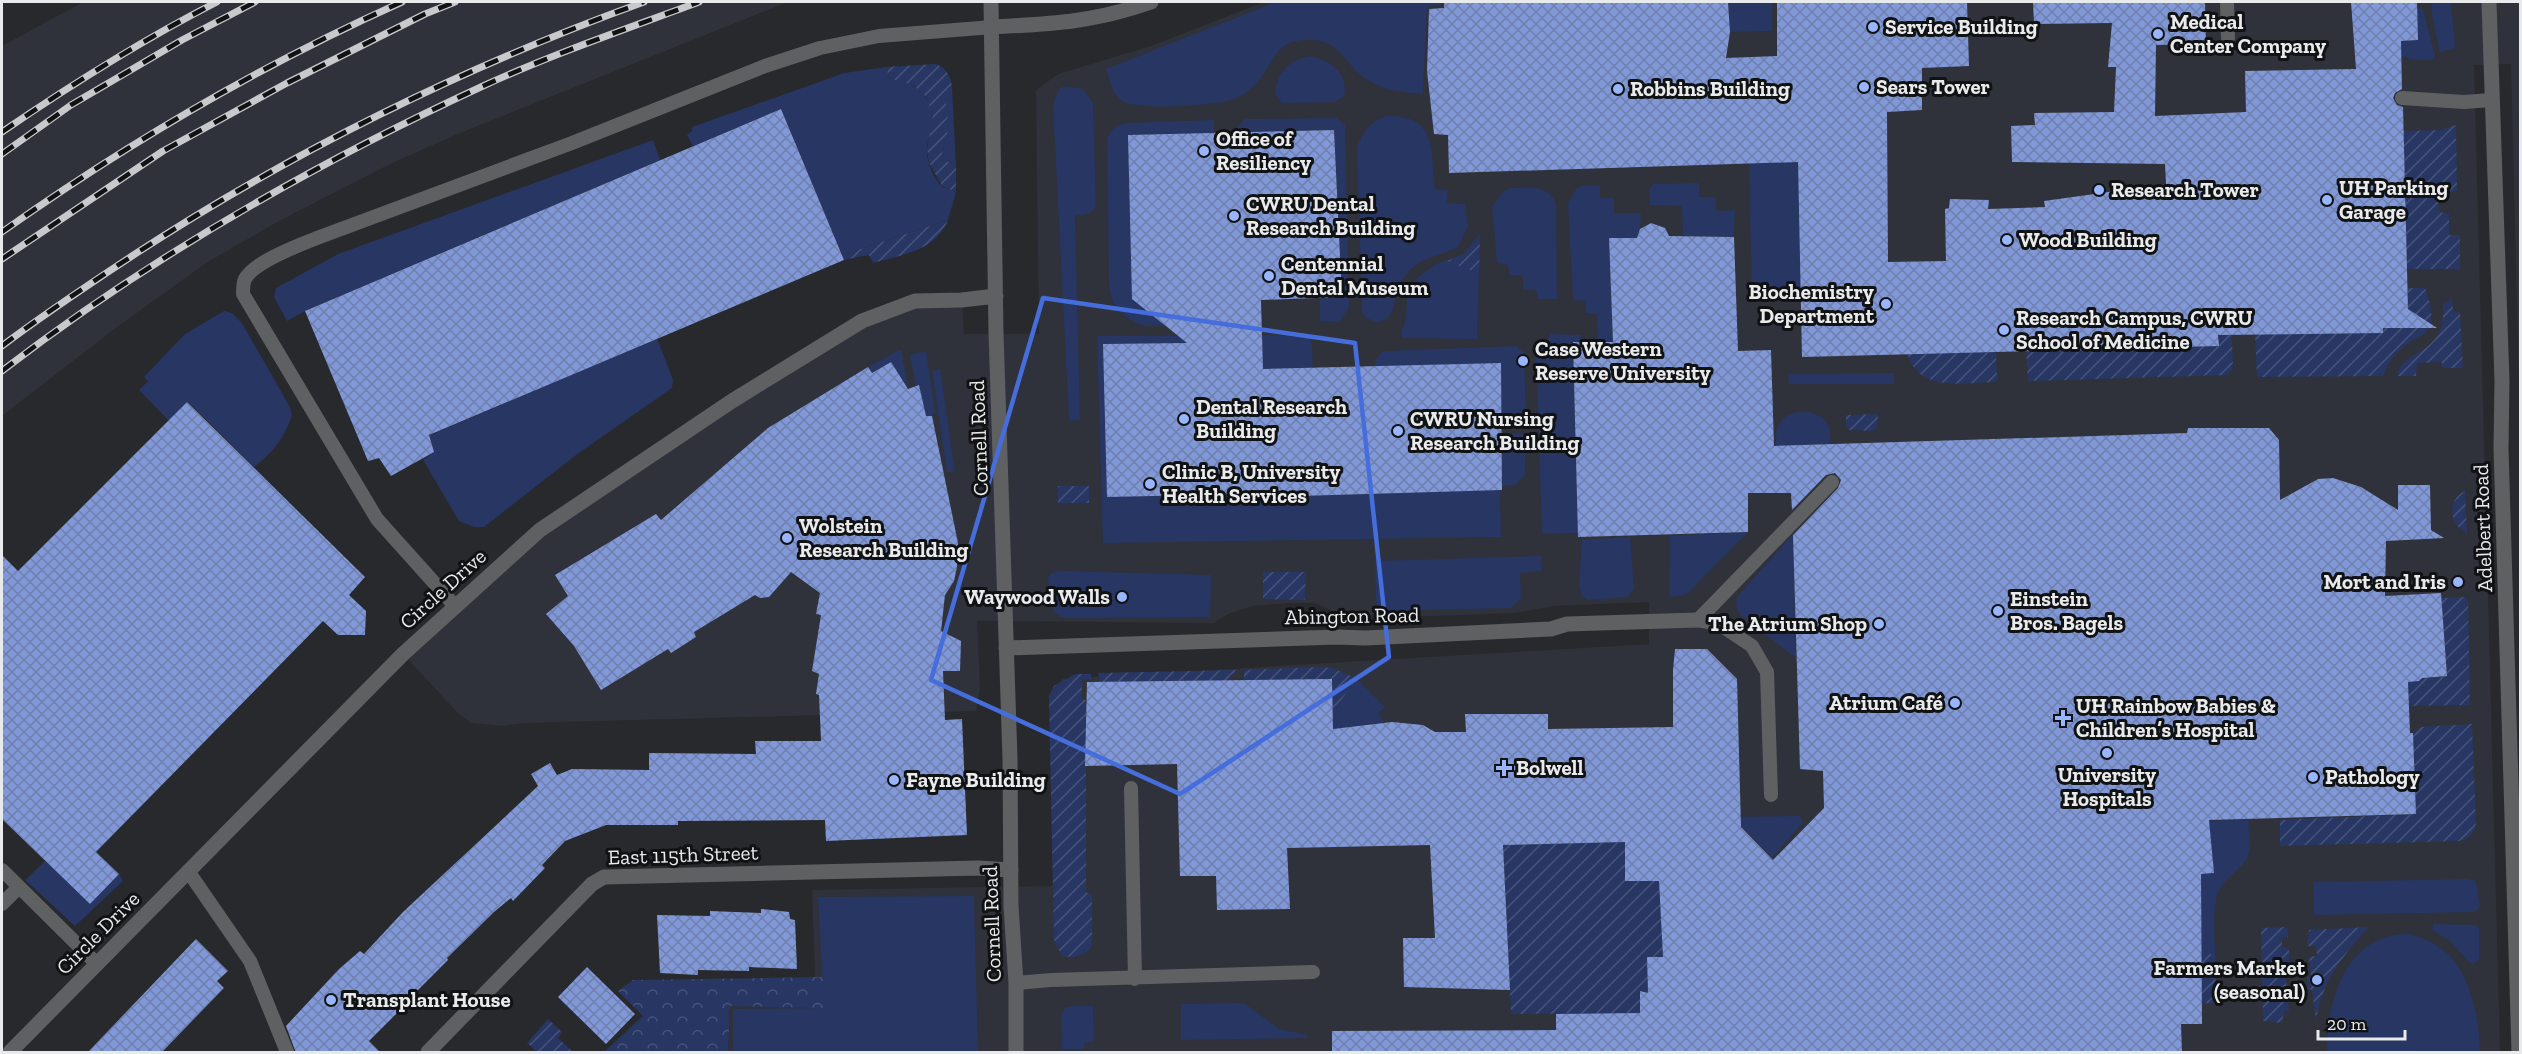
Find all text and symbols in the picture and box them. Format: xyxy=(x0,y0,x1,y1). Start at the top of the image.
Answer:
place label: Medical Center Company xyxy=(2170,9,2326,58)
place label: Service Building xyxy=(1885,14,2038,39)
marker: Service Building xyxy=(1866,20,1880,34)
marker: Medical Center Company xyxy=(2151,27,2165,41)
place label: Sears Tower xyxy=(1876,74,1990,99)
place label: Robbins Building xyxy=(1630,76,1790,101)
marker: Sears Tower xyxy=(1857,80,1871,94)
marker: Robbins Building xyxy=(1611,82,1625,96)
place label: Office of Resiliency xyxy=(1216,126,1311,175)
marker: Office of Resiliency xyxy=(1197,144,1211,158)
place label: UH Parking Garage xyxy=(2339,175,2449,224)
place label: Research Tower xyxy=(2111,177,2259,202)
marker: Research Tower xyxy=(2092,183,2106,197)
place label: CWRU Dental Research Building xyxy=(1246,191,1415,240)
marker: UH Parking Garage xyxy=(2320,193,2334,207)
marker: CWRU Dental Research Building xyxy=(1227,209,1241,223)
place label: Wood Building xyxy=(2019,227,2157,252)
marker: Wood Building xyxy=(2000,233,2014,247)
place label: Centennial Dental Museum xyxy=(1281,251,1429,300)
marker: Centennial Dental Museum xyxy=(1262,269,1276,283)
place label: Biochemistry Department xyxy=(1748,279,1875,328)
marker: Biochemistry Department xyxy=(1879,297,1893,311)
place label: Research Campus, CWRU School of Medicine xyxy=(2016,305,2253,354)
marker: Research Campus, CWRU School of Medicine xyxy=(1997,323,2011,337)
place label: Case Western Reserve University xyxy=(1535,336,1711,385)
marker: Case Western Reserve University xyxy=(1516,354,1530,368)
street label: Cornell Road xyxy=(964,379,993,496)
place label: Dental Research Building xyxy=(1196,394,1347,443)
place label: CWRU Nursing Research Building xyxy=(1410,406,1579,455)
marker: Dental Research Building xyxy=(1177,412,1191,426)
marker: CWRU Nursing Research Building xyxy=(1391,424,1405,438)
place label: Clinic B, University Health Services xyxy=(1162,459,1340,508)
street label: Adelbert Road xyxy=(2468,463,2497,592)
marker: Clinic B, University Health Services xyxy=(1143,477,1157,491)
place label: Wolstein Research Building xyxy=(799,513,968,562)
marker: Wolstein Research Building xyxy=(780,531,794,545)
street label: Circle Drive xyxy=(394,543,491,634)
place label: Mort and Iris xyxy=(2324,569,2446,594)
marker: Mort and Iris xyxy=(2451,575,2465,589)
place label: Waywood Walls xyxy=(964,584,1110,609)
place label: Einstein Bros. Bagels xyxy=(2010,586,2123,635)
marker: Waywood Walls xyxy=(1115,590,1129,604)
street label: Abington Road xyxy=(1284,602,1420,629)
marker: Einstein Bros. Bagels xyxy=(1991,604,2005,618)
place label: The Atrium Shop xyxy=(1708,611,1867,636)
marker: The Atrium Shop xyxy=(1872,617,1886,631)
place label: Atrium Café xyxy=(1829,690,1943,715)
place label: UH Rainbow Babies & Children’s Hospital xyxy=(2076,693,2276,742)
marker: Atrium Café xyxy=(1948,696,1962,710)
marker: UH Rainbow Babies & Children’s Hospital xyxy=(2054,709,2072,727)
marker: University Hospitals xyxy=(2100,746,2114,760)
place label: Bolwell xyxy=(1516,755,1584,780)
marker: Bolwell xyxy=(1497,761,1511,775)
place label: University Hospitals xyxy=(2058,762,2156,811)
place label: Pathology xyxy=(2325,764,2420,789)
place label: Fayne Building xyxy=(906,767,1046,792)
marker: Pathology xyxy=(2306,770,2320,784)
marker: Fayne Building xyxy=(887,773,901,787)
street label: East 115th Street xyxy=(607,839,759,870)
street label: Cornell Road xyxy=(977,865,1006,982)
street label: Circle Drive xyxy=(51,886,145,980)
place label: Farmers Market (seasonal) xyxy=(2154,955,2306,1004)
marker: Farmers Market (seasonal) xyxy=(2310,973,2324,987)
place label: Transplant House xyxy=(343,987,511,1012)
marker: Transplant House xyxy=(324,993,338,1007)
scale bar xyxy=(2318,1003,2405,1041)
text: 20 m xyxy=(2327,1013,2367,1035)

